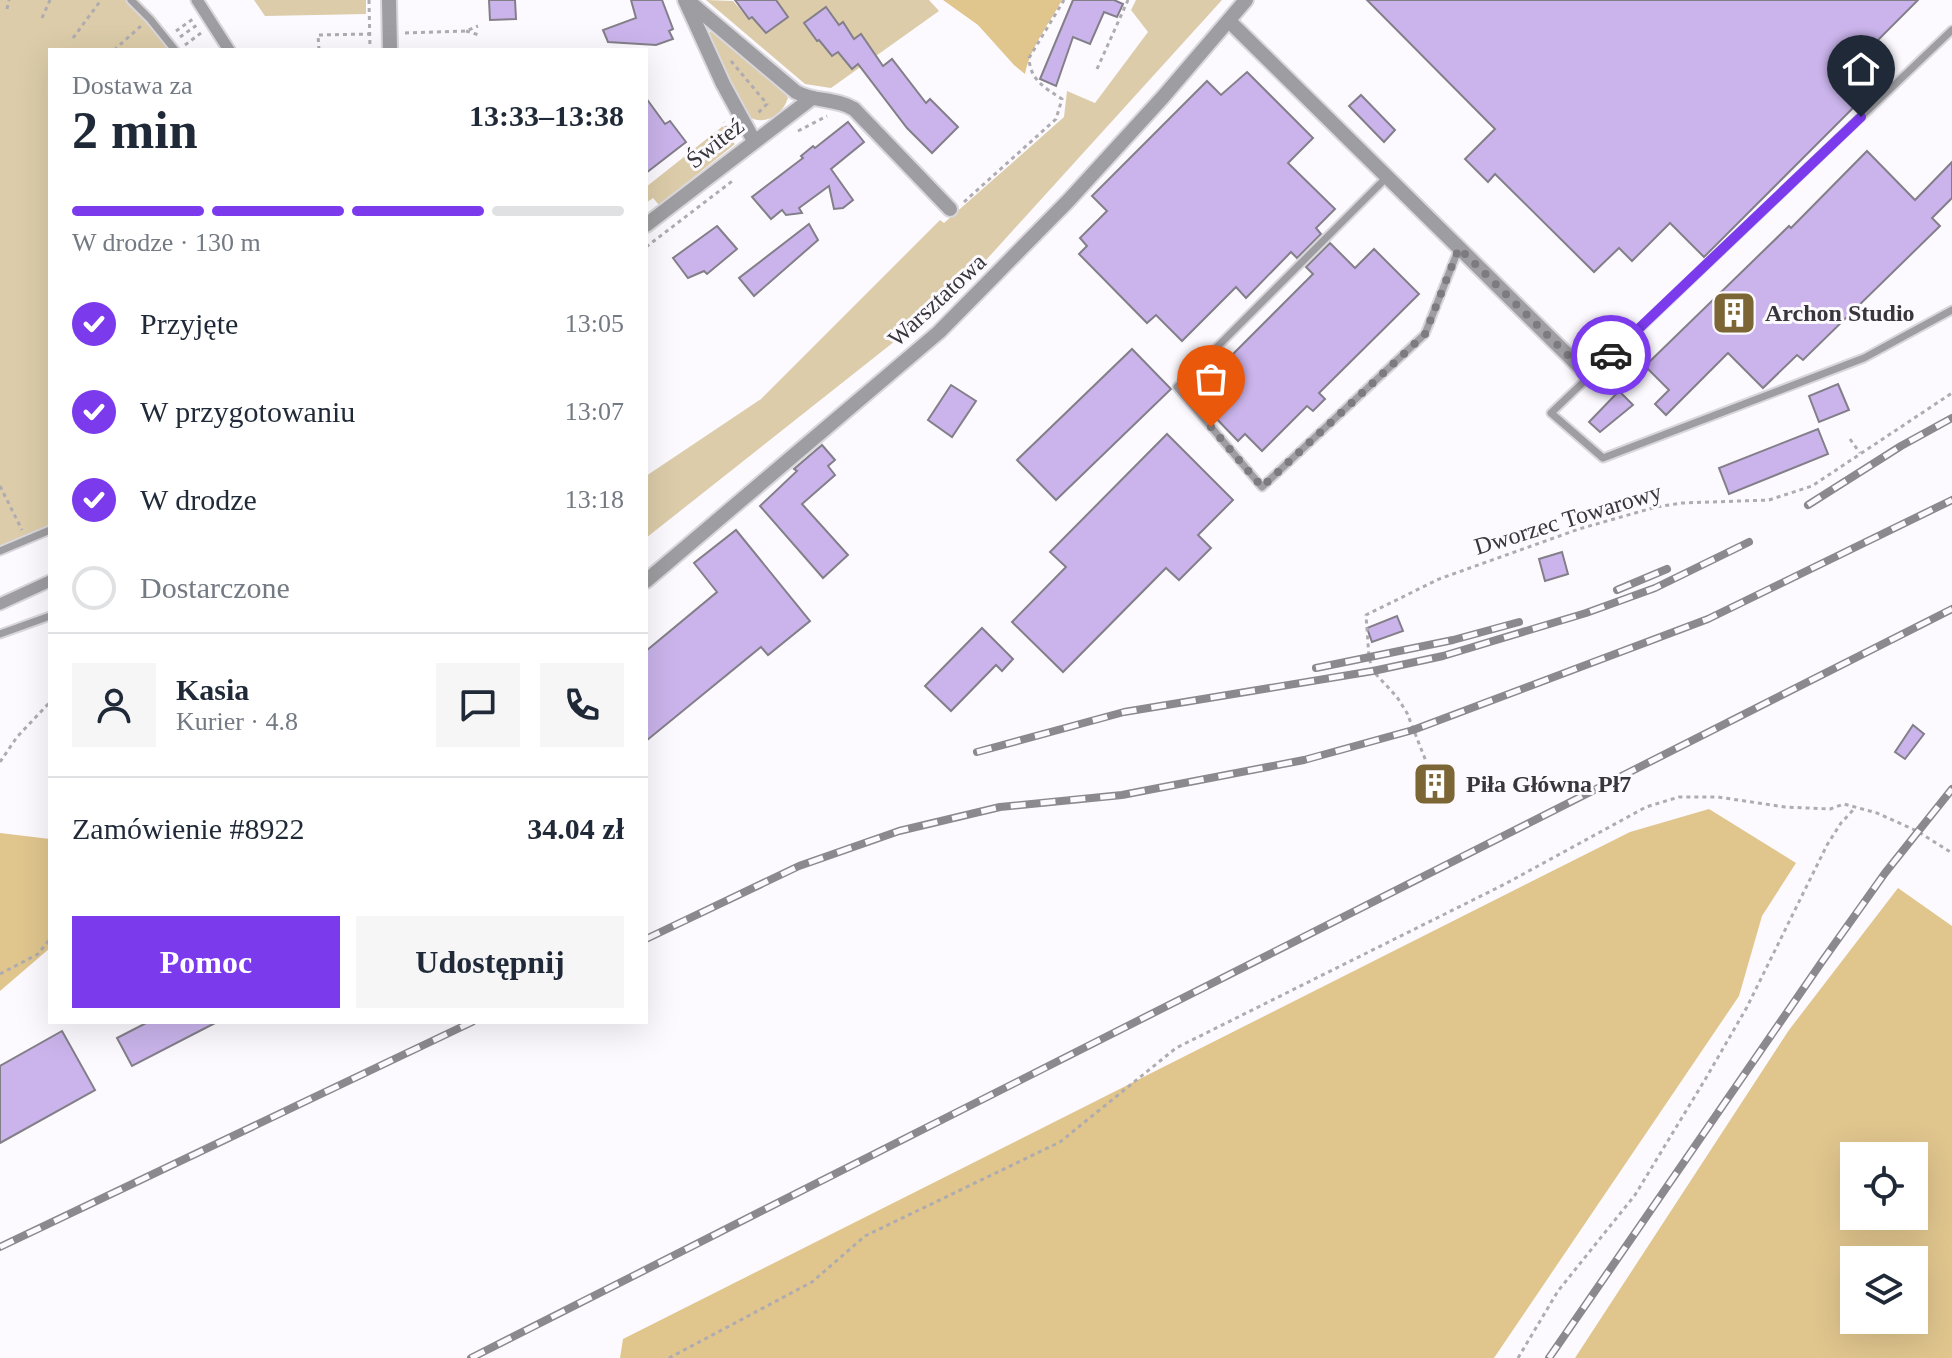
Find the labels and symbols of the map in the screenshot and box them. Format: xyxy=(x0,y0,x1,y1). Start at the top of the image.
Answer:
pin xyxy=(1827,35,1895,117)
street label: Świteź xyxy=(681,113,749,173)
street label: Warsztatowa xyxy=(883,248,991,352)
building icon: Archon Studio xyxy=(1710,289,1758,337)
place label: Archon Studio xyxy=(1765,300,1915,326)
courier xyxy=(1571,315,1651,395)
pin xyxy=(1177,345,1245,427)
street label: Dworzec Towarowy xyxy=(1471,478,1665,560)
building icon: Piła Główna Pł7 xyxy=(1411,760,1459,808)
place label: Piła Główna Pł7 xyxy=(1466,771,1631,797)

